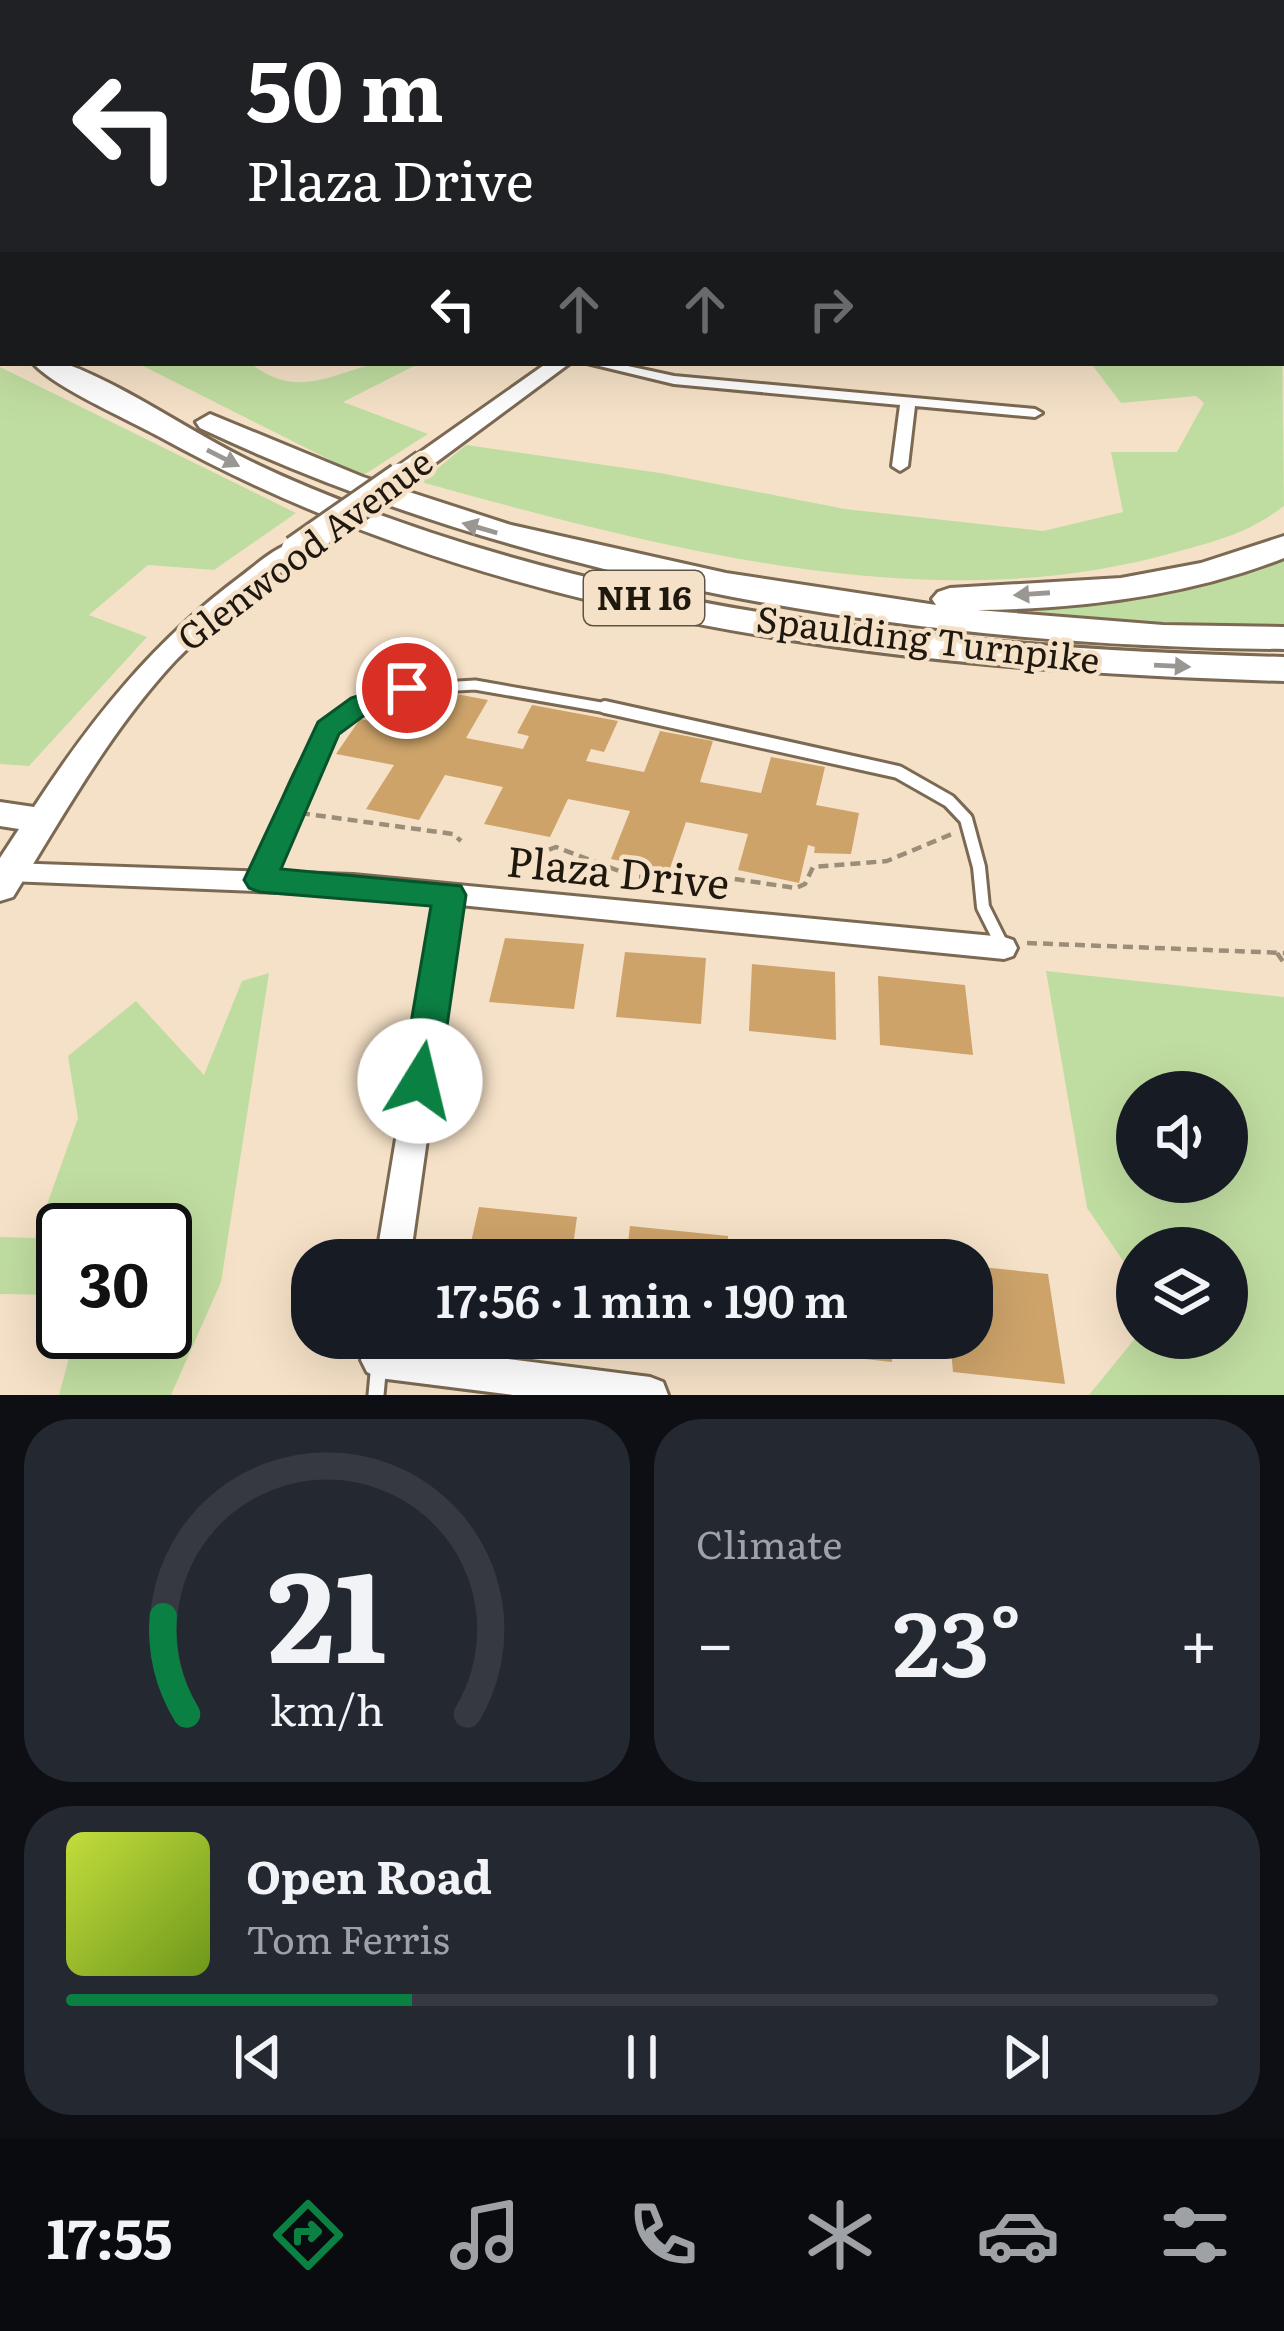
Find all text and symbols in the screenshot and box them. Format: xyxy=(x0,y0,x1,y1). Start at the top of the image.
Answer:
text: 50 m xyxy=(246,23,444,148)
icon: left xyxy=(48,48,204,204)
text: Plaza Drive xyxy=(246,137,534,218)
icon: left xyxy=(420,276,486,342)
icon: ahead xyxy=(546,276,612,342)
icon: ahead xyxy=(672,276,738,342)
icon: right xyxy=(798,276,864,342)
street label: Glenwood Avenue xyxy=(165,434,442,662)
one-way arrow xyxy=(206,448,240,468)
one-way arrow xyxy=(462,518,498,536)
road number: NH 16 xyxy=(584,571,704,625)
one-way arrow xyxy=(1013,585,1050,604)
street label: Spaulding Turnpike xyxy=(754,590,1103,685)
pin xyxy=(356,637,458,739)
icon: arrive xyxy=(374,655,440,721)
one-way arrow xyxy=(1154,657,1192,676)
street label: Plaza Drive xyxy=(504,827,733,913)
position arrow xyxy=(357,1018,483,1144)
map controls xyxy=(1116,1071,1248,1359)
button: sound xyxy=(1116,1071,1248,1203)
speed limit sign: 30 xyxy=(36,1203,192,1359)
button: layers xyxy=(1116,1227,1248,1359)
text: 17:56 · 1 min · 190 m xyxy=(436,1265,848,1332)
text: Climate xyxy=(696,1513,842,1571)
text: 21 xyxy=(268,1516,386,1701)
text: 23° xyxy=(893,1571,1021,1705)
text: − xyxy=(696,1590,734,1688)
text: + xyxy=(1180,1590,1218,1688)
text: km/h xyxy=(270,1675,384,1738)
text: Open Road xyxy=(246,1841,492,1908)
text: Tom Ferris xyxy=(246,1908,450,1966)
icon: previous xyxy=(225,2024,291,2090)
icon: pause xyxy=(609,2024,675,2090)
icon: next xyxy=(993,2024,1059,2090)
icon: directions xyxy=(266,2193,350,2277)
icon: music xyxy=(443,2193,527,2277)
icon: phone xyxy=(621,2193,705,2277)
icon: climate xyxy=(798,2193,882,2277)
icon: car xyxy=(976,2193,1060,2277)
icon: filters xyxy=(1153,2193,1237,2277)
text: 17:55 xyxy=(47,2195,173,2276)

